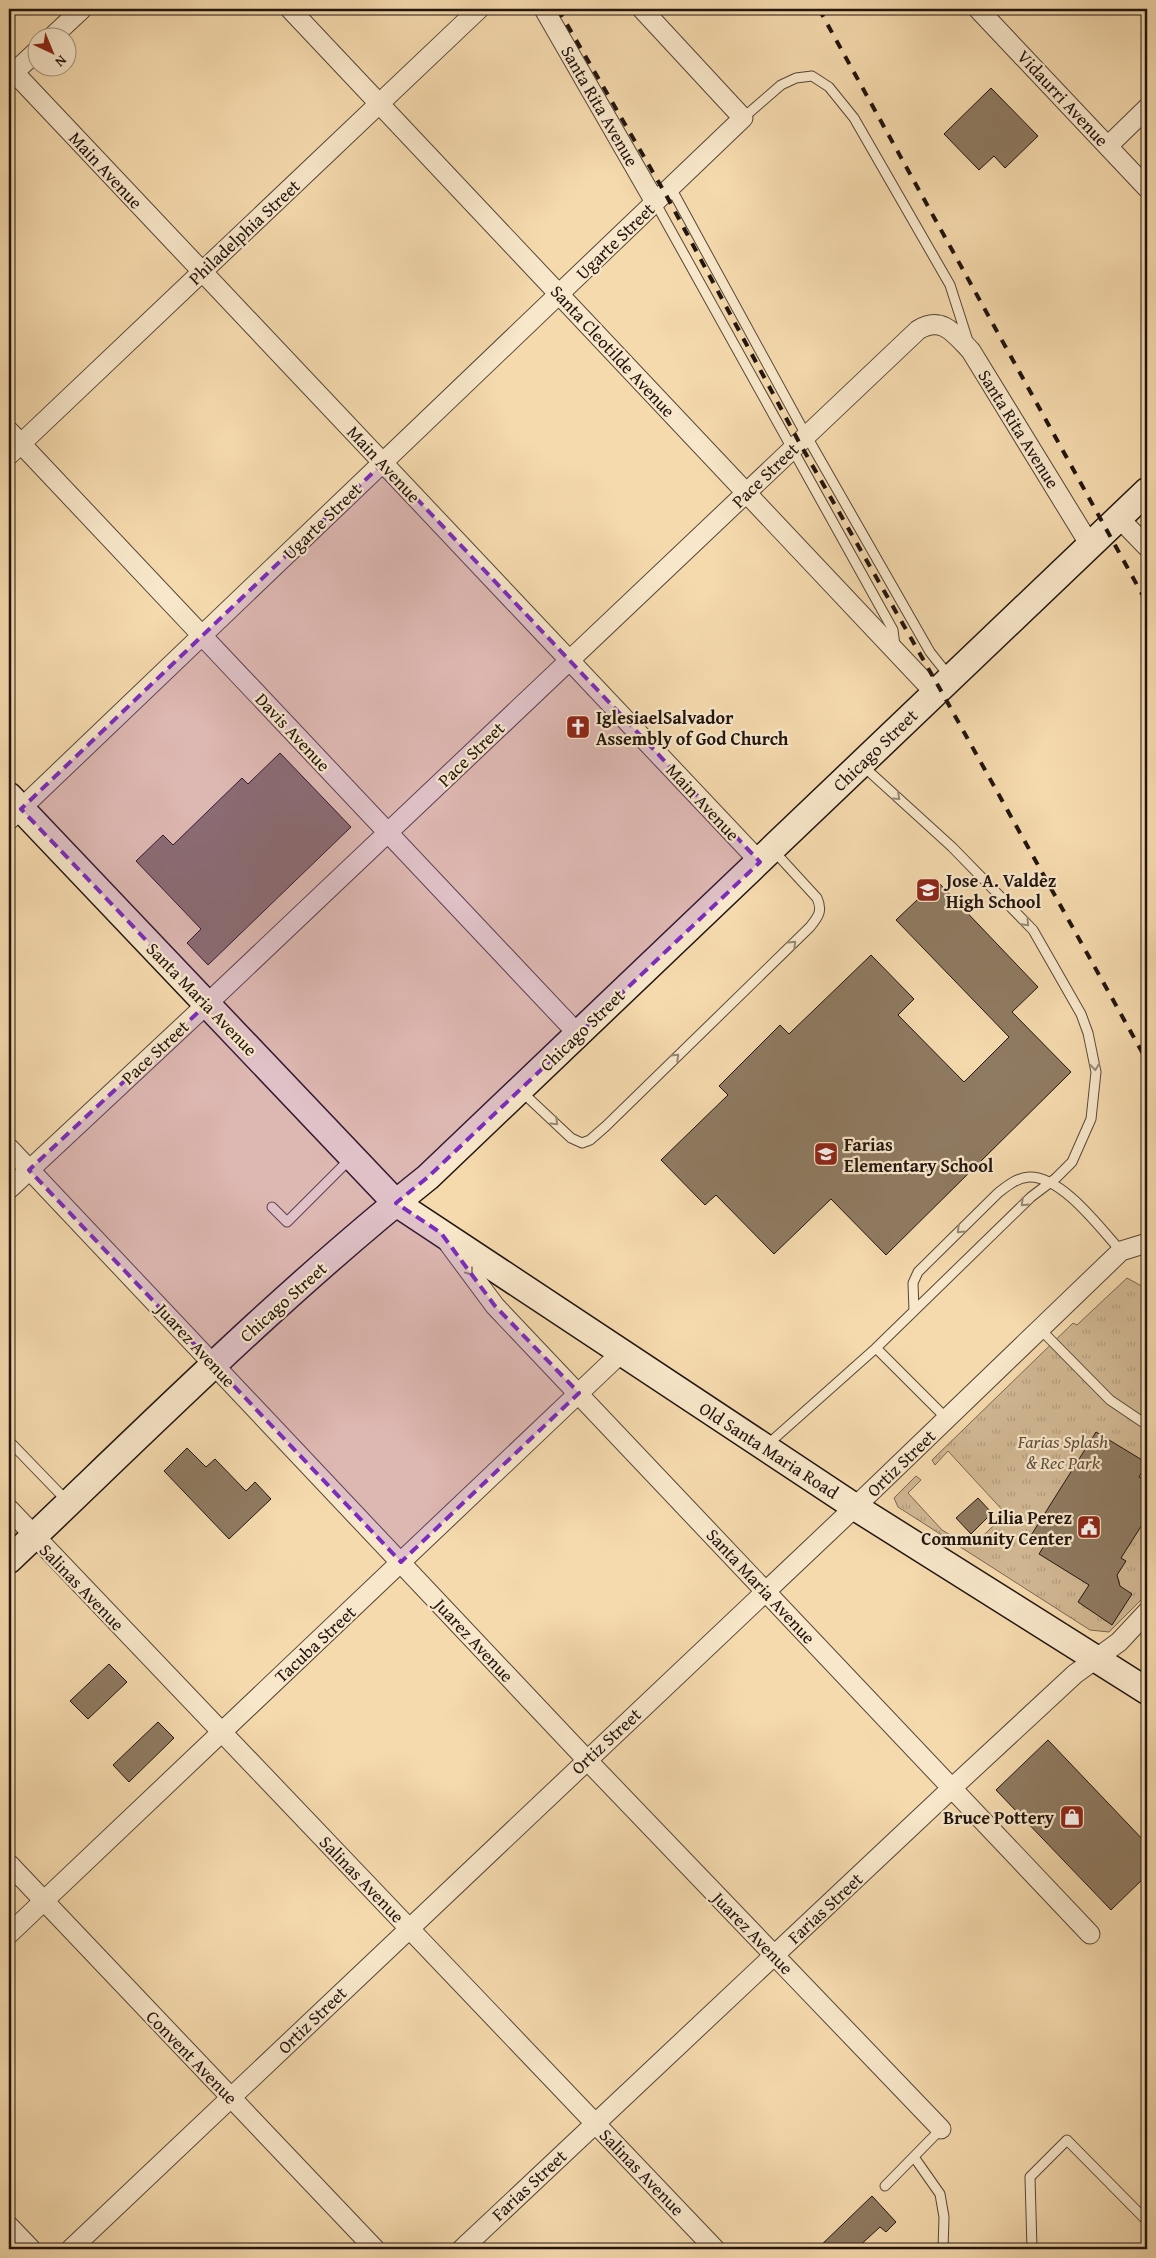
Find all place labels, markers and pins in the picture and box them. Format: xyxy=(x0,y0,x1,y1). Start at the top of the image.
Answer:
place label: IglesiaelSalvador Assembly of God Church xyxy=(596,704,789,752)
church icon: IglesiaelSalvador Assembly of God Church xyxy=(565,714,591,740)
place label: Jose A. Valdez High School xyxy=(943,867,1057,915)
school or university icon: Jose A. Valdez High School xyxy=(915,877,941,903)
place label: Farias Elementary School xyxy=(844,1131,994,1179)
school or university icon: Farias Elementary School xyxy=(813,1141,839,1167)
place label: Lilia Perez Community Center xyxy=(921,1504,1073,1552)
public building icon: Lilia Perez Community Center xyxy=(1076,1514,1102,1540)
place label: Bruce Pottery xyxy=(943,1804,1055,1831)
shop icon: Bruce Pottery xyxy=(1059,1804,1085,1830)

